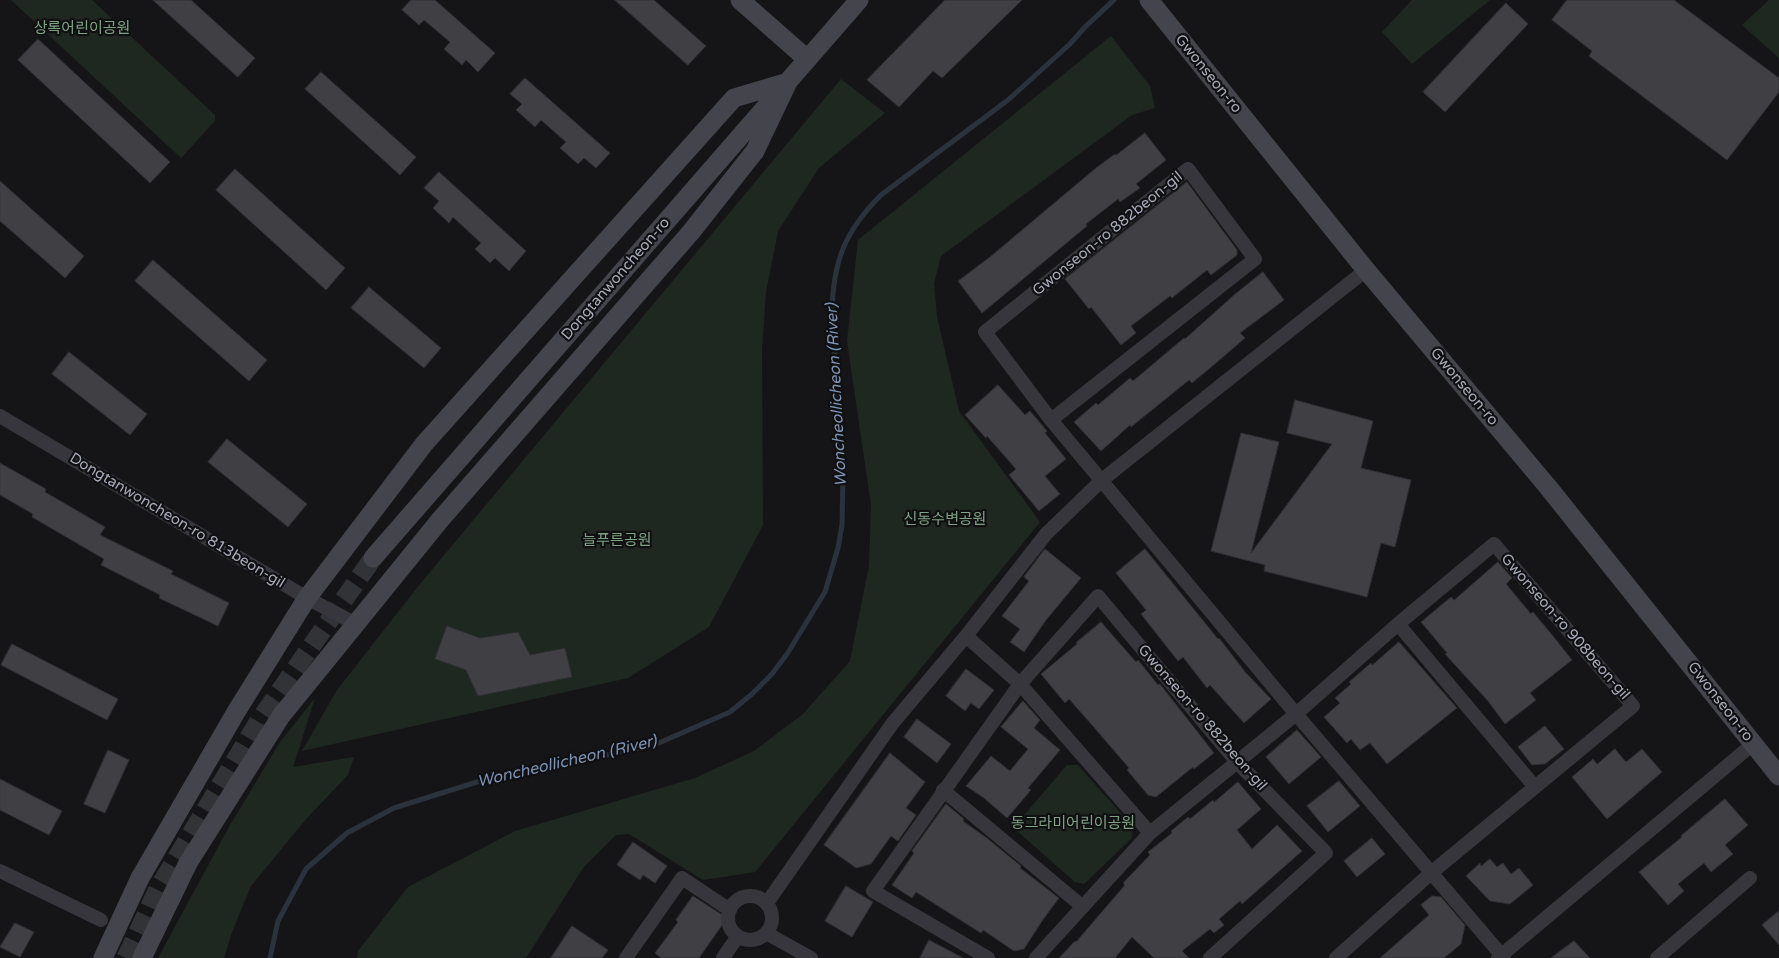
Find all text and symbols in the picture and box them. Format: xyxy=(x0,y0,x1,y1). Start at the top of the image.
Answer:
park label: 상록어린이공원 xyxy=(34,20,130,38)
street label: Gwonseon-ro xyxy=(1171,31,1245,117)
street label: Gwonseon-ro 882beon-gil xyxy=(1029,168,1187,300)
street label: Dongtanwoncheon-ro xyxy=(558,214,674,344)
water label: Woncheollicheon (River) xyxy=(823,303,851,487)
street label: Gwonseon-ro xyxy=(1426,344,1502,430)
street label: Dongtanwoncheon-ro 813beon-gil xyxy=(66,449,288,593)
park label: 신동수변공원 xyxy=(904,511,986,529)
park label: 늘푸른공원 xyxy=(583,532,651,550)
street label: Gwonseon-ro 908beon-gil xyxy=(1497,550,1633,704)
street label: Gwonseon-ro 882beon-gil xyxy=(1134,641,1270,795)
street label: Gwonseon-ro xyxy=(1683,659,1757,745)
water label: Woncheollicheon (River) xyxy=(475,732,659,792)
park label: 동그라미어린이공원 xyxy=(1011,815,1135,833)

